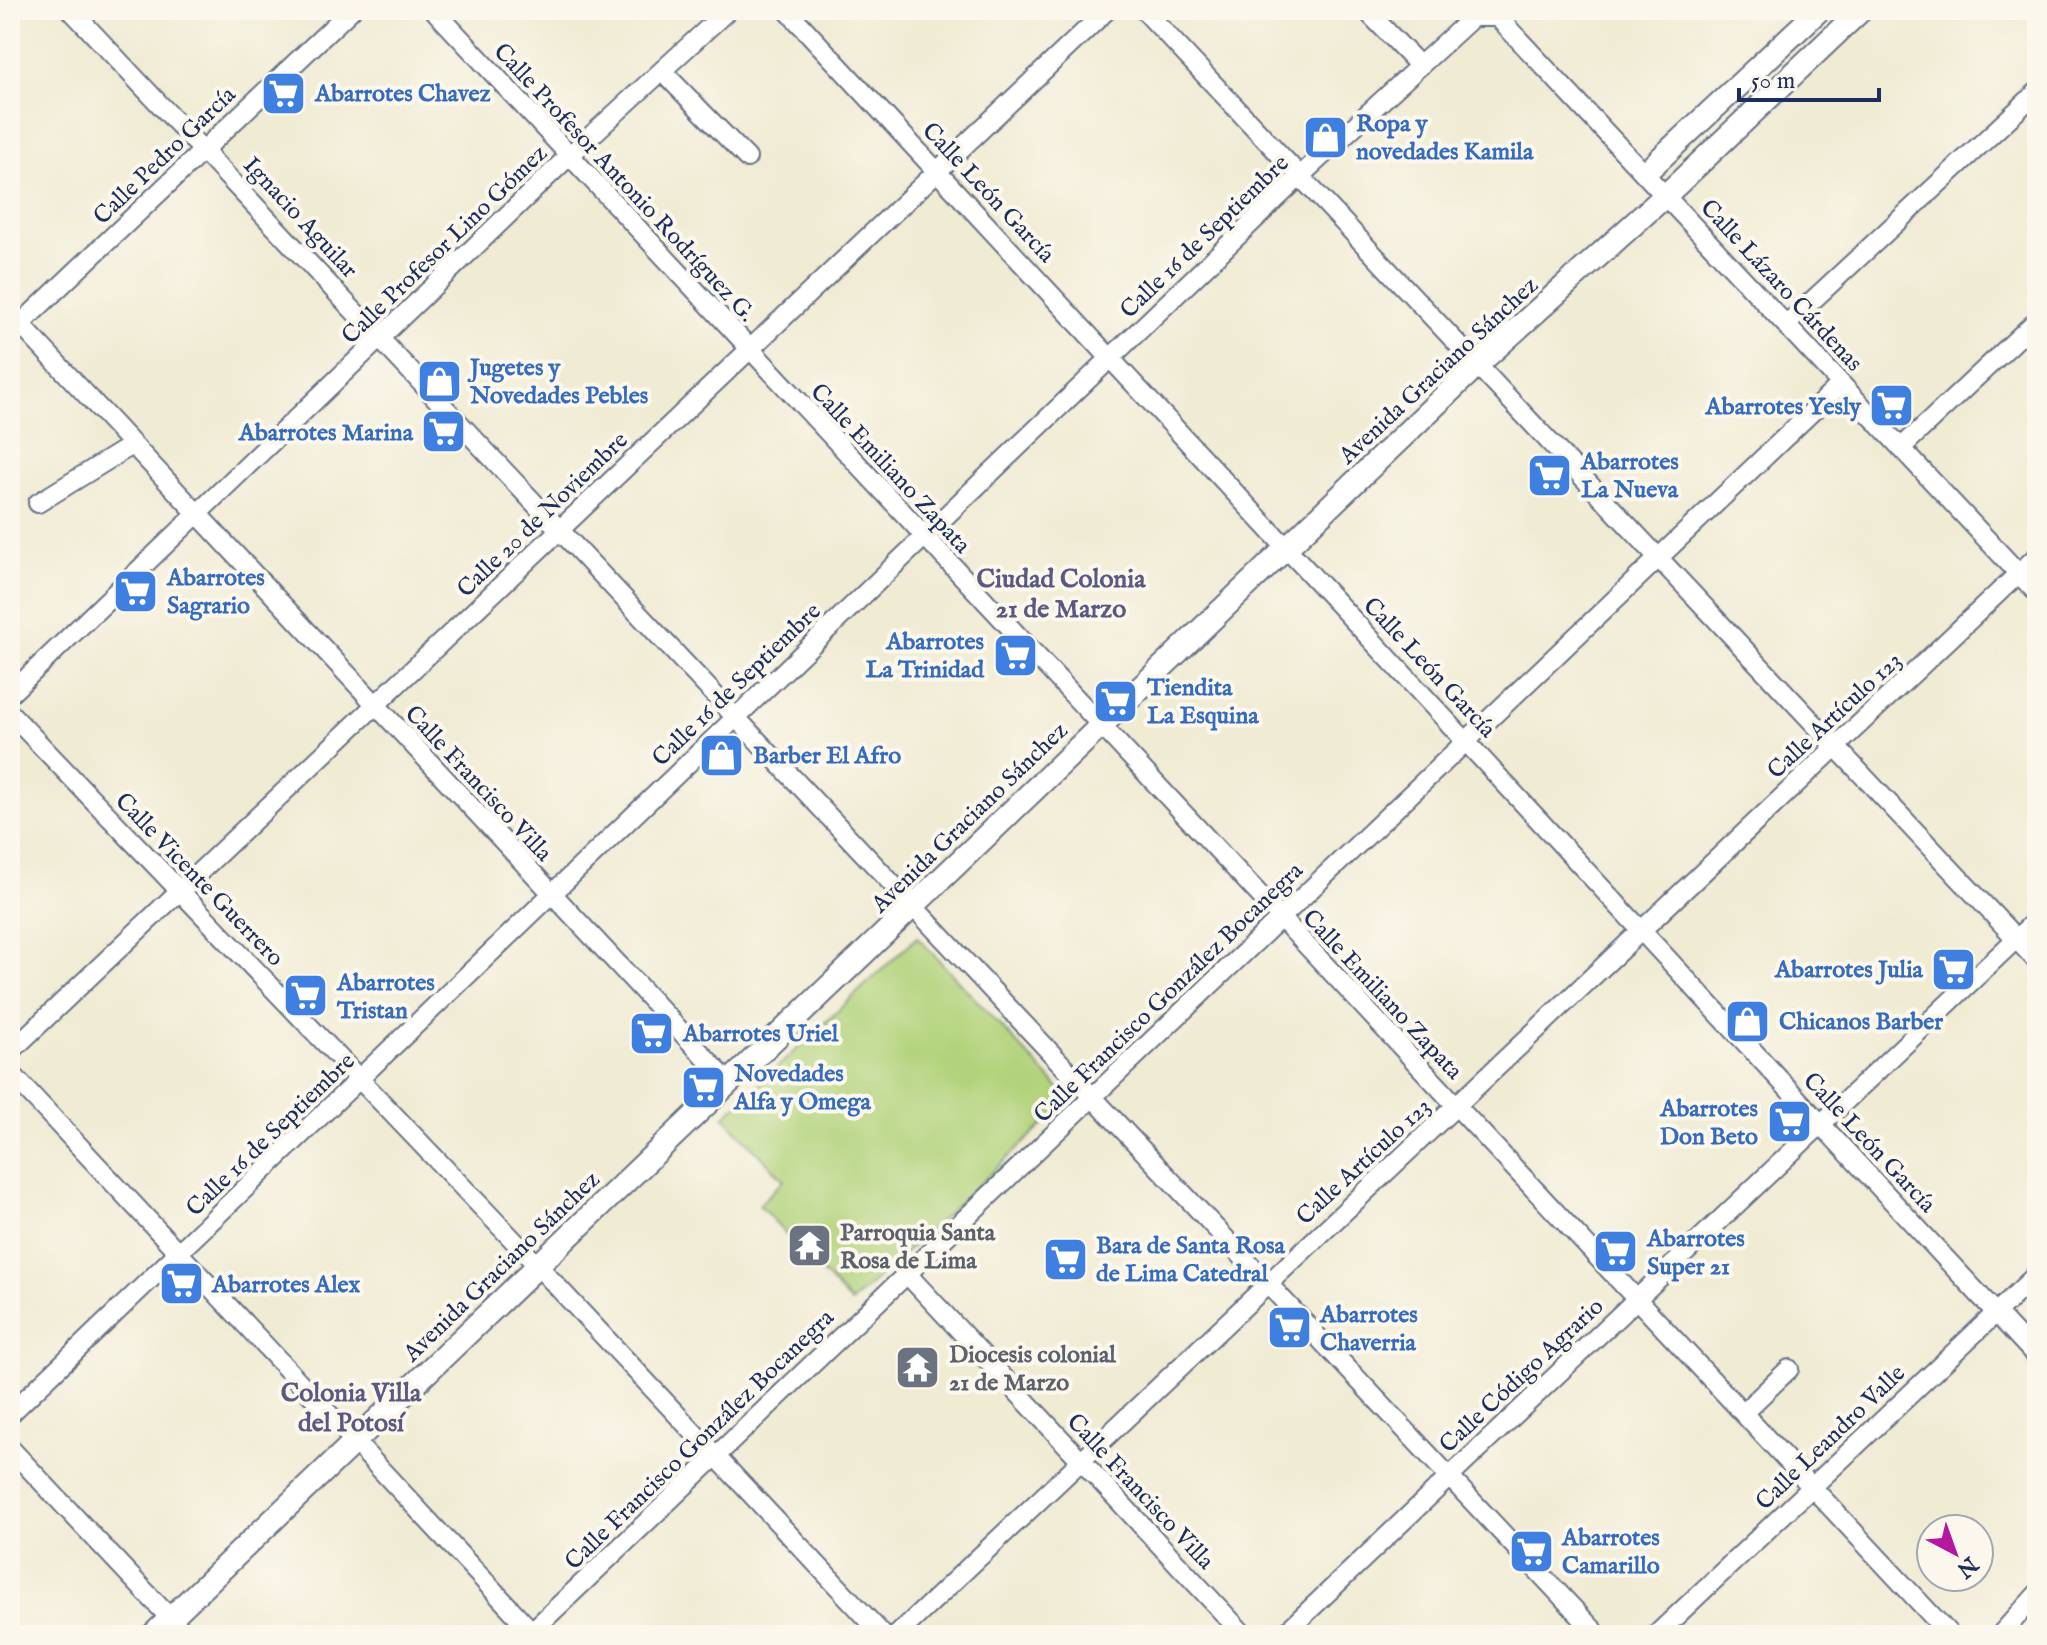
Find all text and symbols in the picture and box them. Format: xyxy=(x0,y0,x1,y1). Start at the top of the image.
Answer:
street label: Calle Profesor Antonio Rodríguez G. xyxy=(486,37,762,329)
scale bar xyxy=(1739,52,1879,102)
text: 50 m xyxy=(1751,66,1795,97)
supermarket icon: Abarrotes Chavez xyxy=(260,69,308,117)
place label: Abarrotes Chavez xyxy=(314,79,491,110)
street label: Calle Pedro García xyxy=(87,80,243,232)
place label: Ropa y novedades Kamila xyxy=(1356,109,1534,168)
shop icon: Ropa y novedades Kamila xyxy=(1301,113,1349,161)
street label: Calle León García xyxy=(915,116,1061,270)
street label: Calle Profesor Lino Gómez xyxy=(336,139,555,352)
street label: Calle 16 de Septiembre xyxy=(1114,148,1296,326)
street label: Ignacio Aguilar xyxy=(236,151,364,285)
street label: Calle Lázaro Cárdenas xyxy=(1693,193,1869,379)
street label: Avenida Graciano Sánchez xyxy=(1332,271,1545,472)
place label: Jugetes y Novedades Pebles xyxy=(467,353,649,412)
shop icon: Jugetes y Novedades Pebles xyxy=(415,357,463,405)
street label: Calle Emiliano Zapata xyxy=(803,377,977,561)
supermarket icon: Abarrotes Yesly xyxy=(1868,382,1916,430)
place label: Abarrotes Yesly xyxy=(1705,392,1862,423)
supermarket icon: Abarrotes Marina xyxy=(420,408,468,456)
place label: Abarrotes Marina xyxy=(238,418,414,449)
street label: Calle 20 de Noviembre xyxy=(451,425,635,605)
place label: Abarrotes La Nueva xyxy=(1580,447,1679,506)
supermarket icon: Abarrotes La Nueva xyxy=(1526,451,1574,499)
place label: Abarrotes Sagrario xyxy=(166,563,265,622)
district label: Ciudad Colonia 21 de Marzo xyxy=(977,563,1146,626)
supermarket icon: Abarrotes Sagrario xyxy=(112,567,160,615)
street label: Calle León García xyxy=(1356,591,1502,745)
street label: Calle 16 de Septiembre xyxy=(646,596,828,774)
place label: Abarrotes La Trinidad xyxy=(865,627,985,686)
supermarket icon: Abarrotes La Trinidad xyxy=(991,631,1039,679)
street label: Calle Artículo 123 xyxy=(1761,646,1909,786)
place label: Tiendita La Esquina xyxy=(1146,673,1259,732)
supermarket icon: Tiendita La Esquina xyxy=(1092,677,1140,725)
street label: Calle Francisco Villa xyxy=(397,699,559,869)
street label: Avenida Graciano Sánchez xyxy=(864,716,1075,921)
shop icon: Barber El Afro xyxy=(698,731,746,779)
place label: Barber El Afro xyxy=(753,741,901,772)
street label: Calle Vicente Guerrero xyxy=(108,786,290,974)
street label: Calle Francisco González Bocanegra xyxy=(1028,855,1311,1130)
street label: Calle Emiliano Zapata xyxy=(1295,903,1469,1087)
supermarket icon: Abarrotes Julia xyxy=(1930,945,1978,993)
place label: Abarrotes Julia xyxy=(1774,955,1924,986)
place label: Abarrotes Tristan xyxy=(336,968,435,1027)
supermarket icon: Abarrotes Tristan xyxy=(282,972,330,1020)
shop icon: Chicanos Barber xyxy=(1724,997,1772,1045)
place label: Chicanos Barber xyxy=(1779,1007,1943,1038)
supermarket icon: Abarrotes Uriel xyxy=(628,1009,676,1057)
place label: Abarrotes Uriel xyxy=(682,1019,839,1050)
street label: Calle 16 de Septiembre xyxy=(180,1046,362,1224)
place label: Novedades Alfa y Omega xyxy=(733,1059,872,1118)
supermarket icon: Novedades Alfa y Omega xyxy=(679,1063,727,1111)
street label: Calle León García xyxy=(1796,1066,1942,1220)
street label: Calle Artículo 123 xyxy=(1290,1092,1438,1232)
place label: Abarrotes Don Beto xyxy=(1659,1094,1759,1153)
supermarket icon: Abarrotes Don Beto xyxy=(1765,1098,1813,1146)
street label: Avenida Graciano Sánchez xyxy=(396,1165,607,1370)
place label: Parroquia Santa Rosa de Lima xyxy=(840,1218,996,1277)
temple icon: Parroquia Santa Rosa de Lima xyxy=(785,1222,833,1270)
place label: Abarrotes Super 21 xyxy=(1646,1224,1745,1283)
supermarket icon: Abarrotes Super 21 xyxy=(1592,1228,1640,1276)
place label: Bara de Santa Rosa de Lima Catedral xyxy=(1096,1231,1285,1290)
supermarket icon: Bara de Santa Rosa de Lima Catedral xyxy=(1041,1235,1089,1283)
supermarket icon: Abarrotes Alex xyxy=(157,1260,205,1308)
place label: Abarrotes Alex xyxy=(211,1270,361,1301)
street label: Calle Código Agrario xyxy=(1433,1292,1611,1460)
place label: Abarrotes Chaverria xyxy=(1319,1300,1418,1359)
street label: Calle Francisco González Bocanegra xyxy=(559,1302,842,1577)
supermarket icon: Abarrotes Chaverria xyxy=(1265,1304,1313,1352)
place label: Diocesis colonial 21 de Marzo xyxy=(949,1340,1116,1399)
temple icon: Diocesis colonial 21 de Marzo xyxy=(894,1344,942,1392)
street label: Calle Leandro Valle xyxy=(1750,1359,1913,1518)
district label: Colonia Villa del Potosí xyxy=(281,1377,422,1440)
street label: Calle Francisco Villa xyxy=(1059,1407,1221,1577)
north arrow xyxy=(1915,1513,1995,1593)
place label: Abarrotes Camarillo xyxy=(1561,1523,1660,1582)
supermarket icon: Abarrotes Camarillo xyxy=(1507,1527,1555,1575)
text: N xyxy=(1950,1549,1984,1583)

